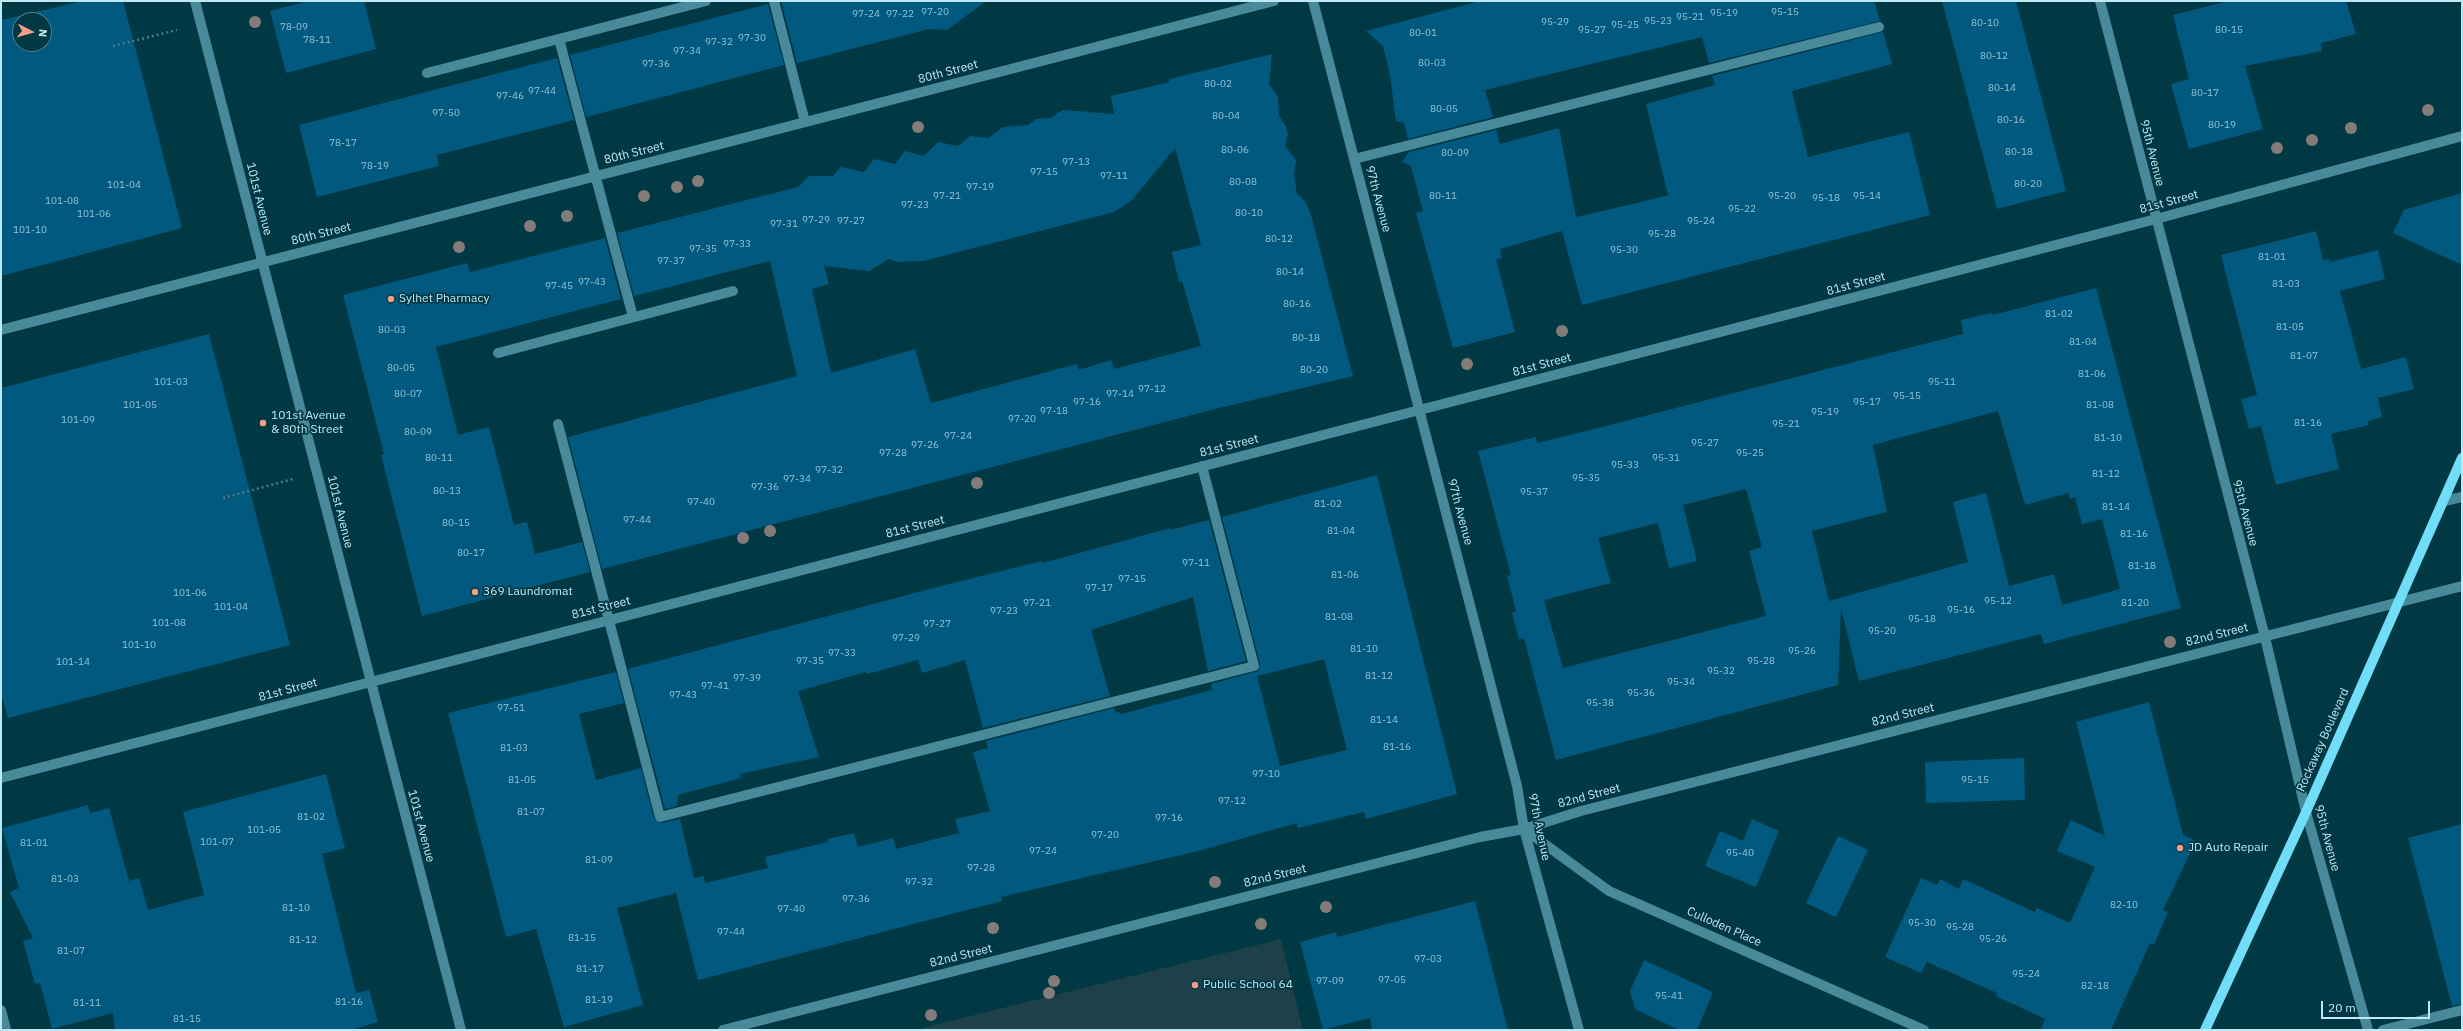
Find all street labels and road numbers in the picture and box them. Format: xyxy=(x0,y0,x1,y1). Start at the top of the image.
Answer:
street label: 80th Street xyxy=(917,57,979,87)
street label: 95th Avenue xyxy=(2137,118,2167,188)
street label: 80th Street xyxy=(603,139,665,167)
street label: 101st Avenue xyxy=(243,161,275,237)
street label: 97th Avenue xyxy=(1362,164,1394,234)
street label: 81st Street xyxy=(2138,187,2200,217)
street label: 80th Street xyxy=(290,220,352,248)
street label: 81st Street xyxy=(1825,269,1887,299)
street label: 81st Street xyxy=(1511,350,1573,380)
street label: 81st Street xyxy=(1198,432,1260,460)
street label: 101st Avenue xyxy=(324,474,356,550)
street label: 97th Avenue xyxy=(1444,477,1476,547)
street label: 95th Avenue xyxy=(2229,478,2261,548)
street label: 81st Street xyxy=(884,513,946,541)
street label: 81st Street xyxy=(570,594,632,622)
street label: 82nd Street xyxy=(2184,620,2250,650)
street label: 81st Street xyxy=(257,675,319,705)
street label: Rockaway Boulevard xyxy=(2294,686,2352,794)
street label: 82nd Street xyxy=(1870,700,1936,730)
street label: 82nd Street xyxy=(1556,781,1622,811)
street label: 101st Avenue xyxy=(404,788,438,864)
street label: 97th Avenue xyxy=(1525,792,1553,862)
street label: 95th Avenue xyxy=(2311,803,2343,873)
street label: 82nd Street xyxy=(1242,861,1308,891)
street label: Culloden Place xyxy=(1684,904,1764,950)
street label: 82nd Street xyxy=(928,941,994,971)

